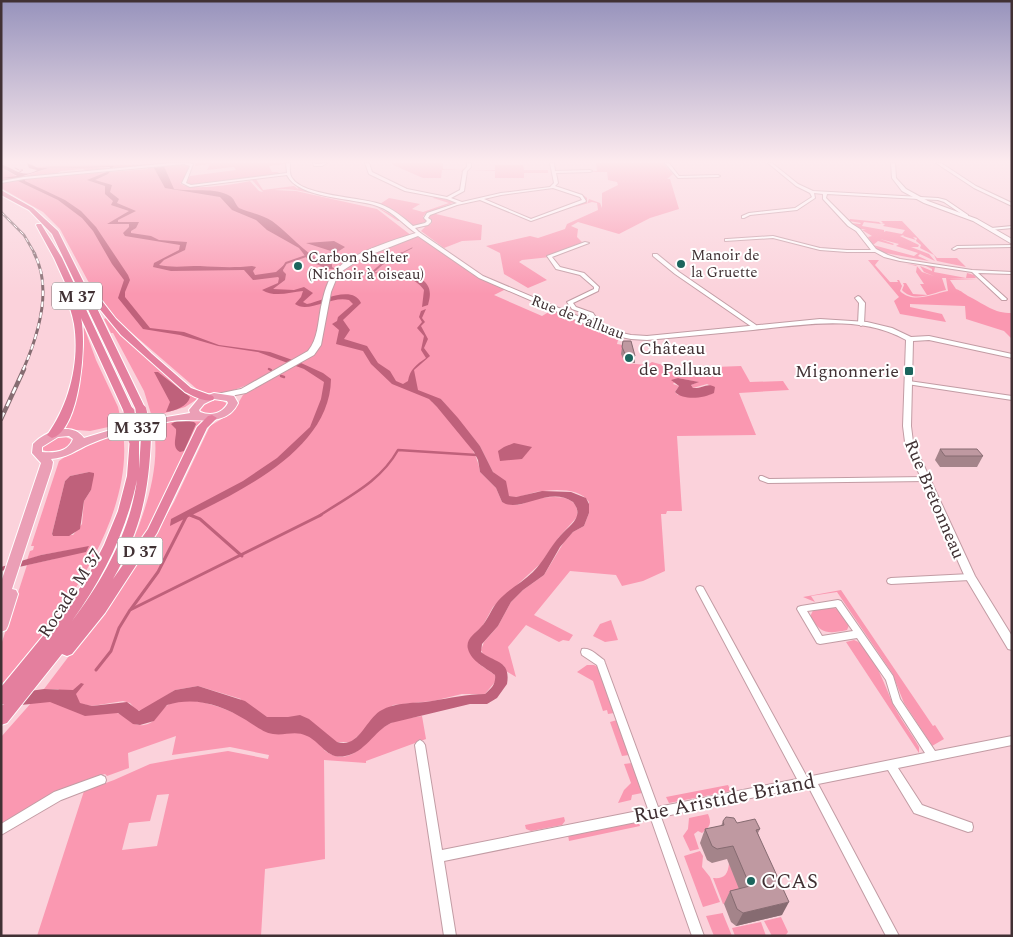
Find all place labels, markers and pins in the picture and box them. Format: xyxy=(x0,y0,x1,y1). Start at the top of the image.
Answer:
place label: Manoir de la Gruette xyxy=(691,244,760,284)
place label: Carbon Shelter (Nichoir à oiseau) xyxy=(308,246,424,286)
marker: Manoir de la Gruette xyxy=(675,258,687,270)
marker: Carbon Shelter (Nichoir à oiseau) xyxy=(292,260,304,272)
place label: Château de Palluau xyxy=(639,335,722,383)
marker: Château de Palluau xyxy=(623,352,635,364)
place label: Mignonnerie xyxy=(795,358,899,385)
marker: Mignonnerie xyxy=(903,365,915,377)
place label: CCAS xyxy=(761,866,818,898)
marker: CCAS xyxy=(745,875,757,887)

